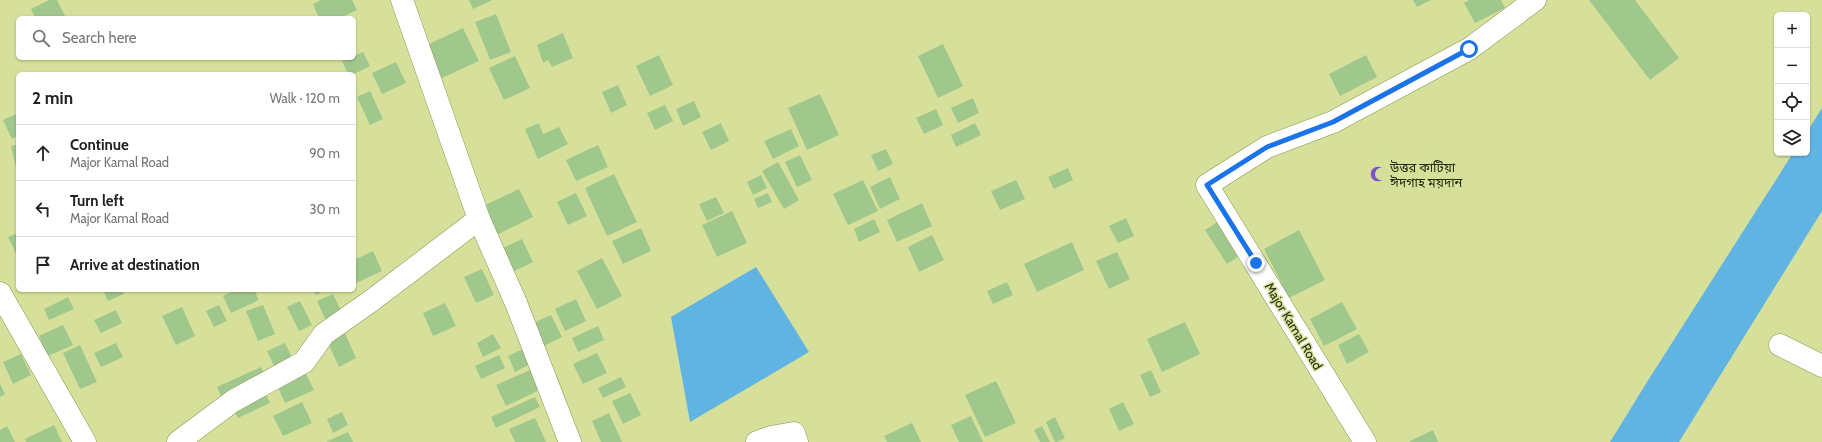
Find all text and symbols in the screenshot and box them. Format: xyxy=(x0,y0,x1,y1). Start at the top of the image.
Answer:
map controls xyxy=(1774,12,1810,156)
button: + xyxy=(1774,12,1810,48)
search box xyxy=(16,16,356,60)
icon: search xyxy=(30,27,52,49)
text: Search here xyxy=(62,29,137,47)
route start xyxy=(1460,40,1478,58)
button: − xyxy=(1774,48,1810,84)
button: locate xyxy=(1774,84,1810,120)
text: 2 min xyxy=(32,88,73,108)
text: Walk · 120 m xyxy=(270,90,340,106)
button: layers xyxy=(1774,120,1810,156)
text: Continue xyxy=(70,136,129,154)
icon: ahead xyxy=(32,142,54,164)
text: 90 m xyxy=(309,145,340,161)
text: Major Kamal Road xyxy=(70,154,169,170)
place label: উত্তর কাটিয়া ঈদগাহ ময়দান xyxy=(1389,159,1463,190)
mosque icon: উত্তর কাটিয়া ঈদগাহ ময়দান xyxy=(1369,165,1387,183)
text: Turn left xyxy=(70,192,124,210)
icon: left xyxy=(32,198,54,220)
text: 30 m xyxy=(310,201,340,217)
text: Major Kamal Road xyxy=(70,210,169,226)
icon: arrive xyxy=(32,254,54,276)
route end xyxy=(1247,254,1265,272)
text: Arrive at destination xyxy=(70,256,200,274)
street label: Major Kamal Road xyxy=(1261,279,1326,373)

